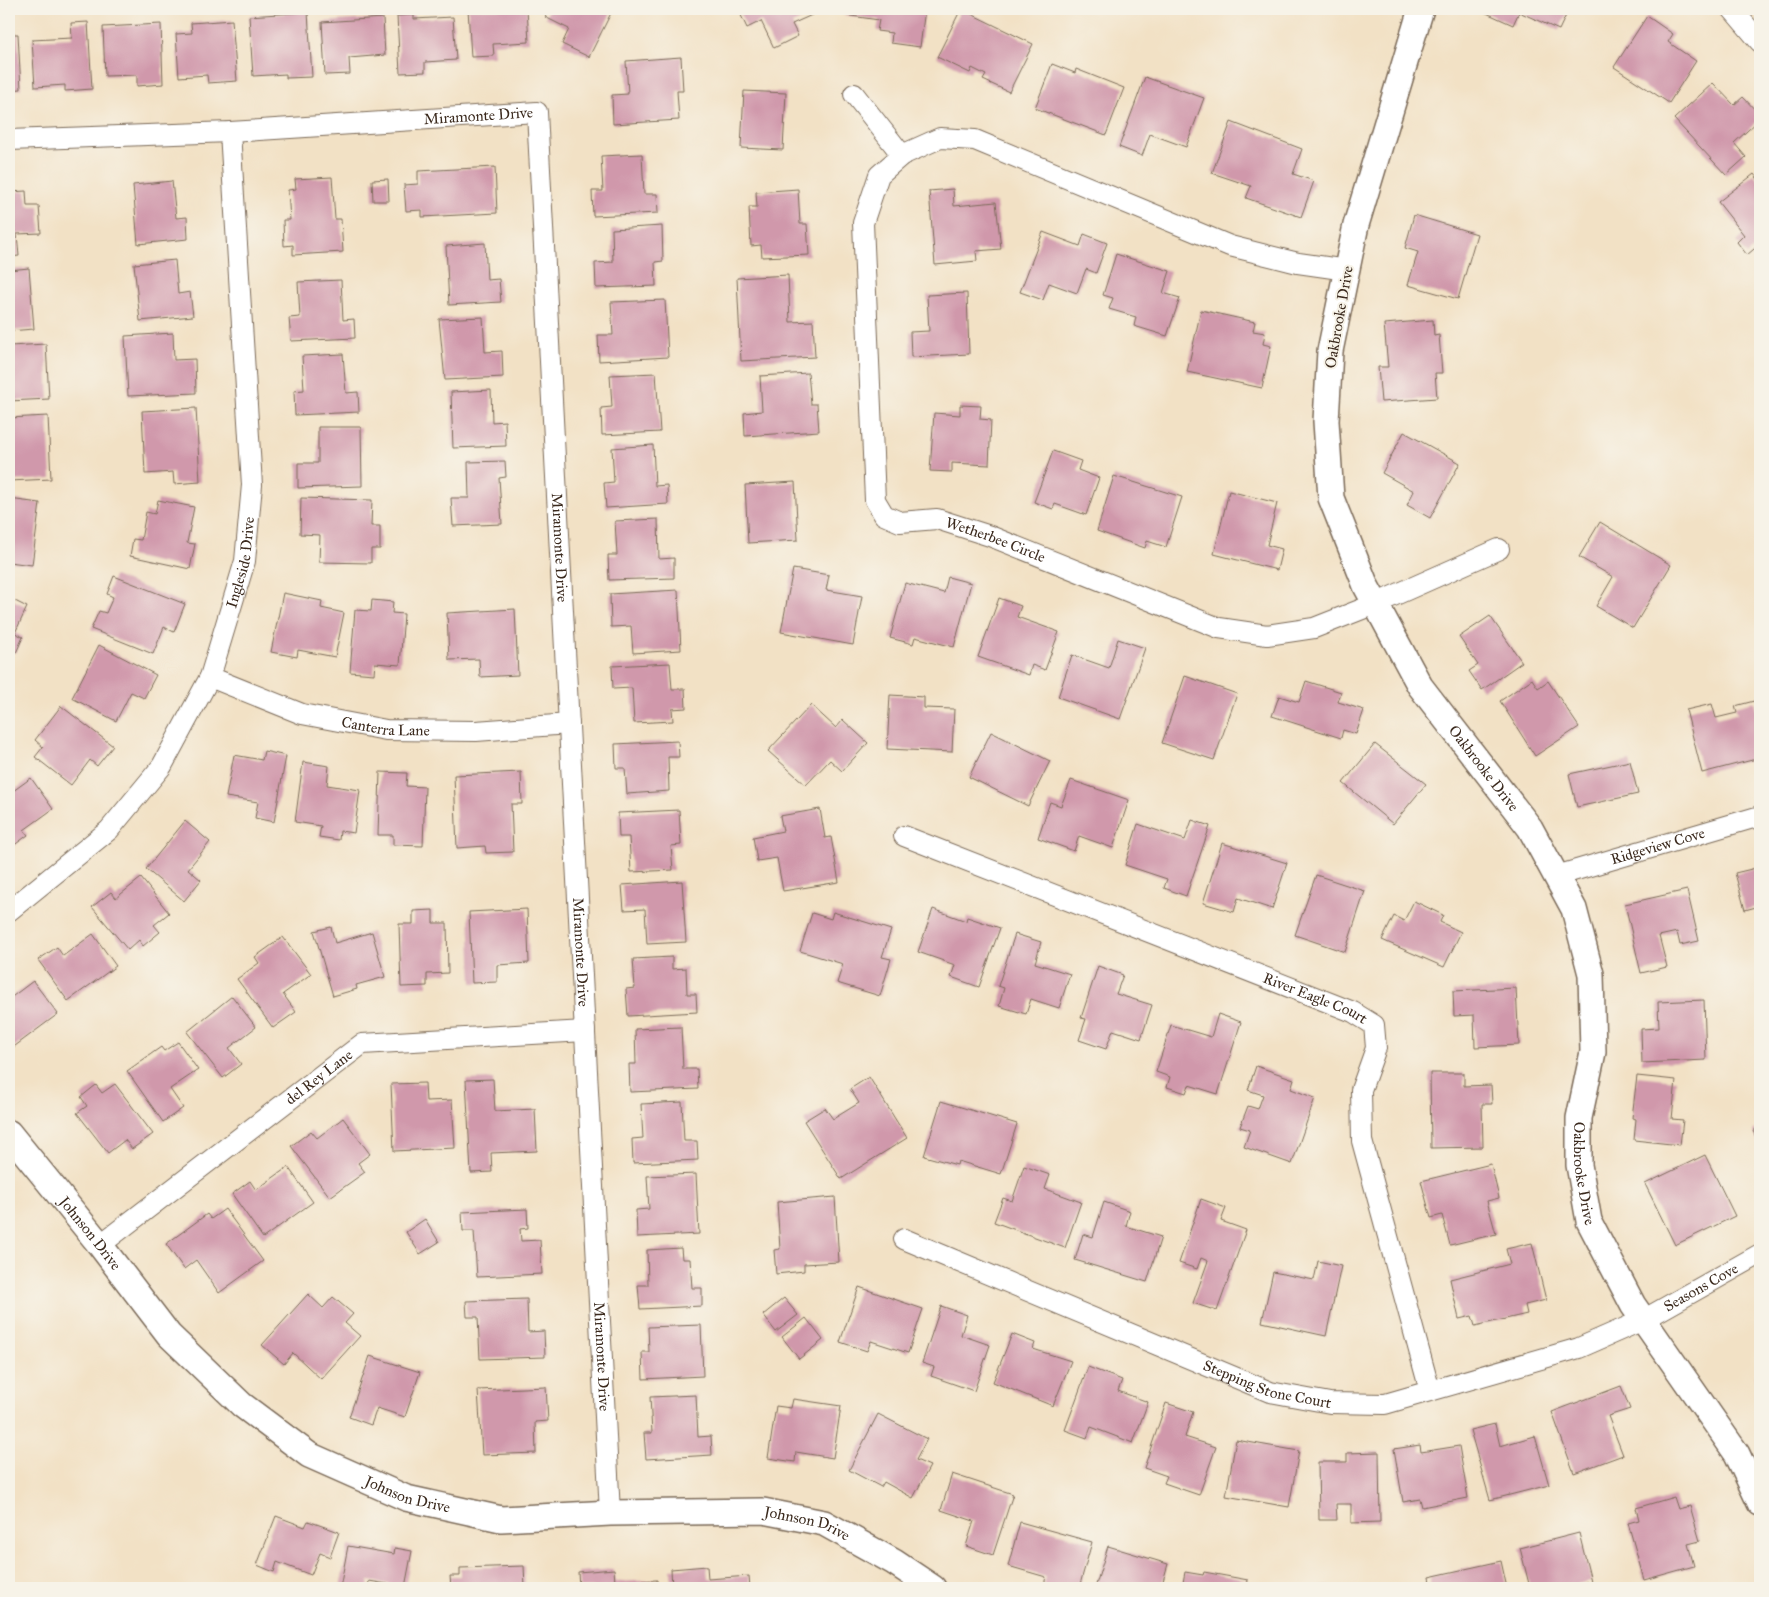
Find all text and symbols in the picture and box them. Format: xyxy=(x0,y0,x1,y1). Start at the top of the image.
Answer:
street label: Miramonte Drive xyxy=(423,103,533,128)
street label: Oakbrooke Drive xyxy=(1321,264,1357,370)
street label: Miramonte Drive xyxy=(548,493,572,603)
street label: Wetherbee Circle xyxy=(943,513,1048,566)
street label: Ingleside Drive xyxy=(222,516,258,610)
street label: Canterra Lane xyxy=(340,713,430,739)
street label: Oakbrooke Drive xyxy=(1445,722,1523,815)
street label: Ridgeview Cove xyxy=(1609,824,1707,868)
street label: Miramonte Drive xyxy=(569,897,593,1007)
street label: River Eagle Court xyxy=(1260,969,1371,1028)
street label: del Rey Lane xyxy=(282,1046,356,1108)
street label: Oakbrooke Drive xyxy=(1570,1122,1599,1228)
street label: Johnson Drive xyxy=(53,1191,125,1274)
street label: Seasons Cove xyxy=(1661,1259,1741,1315)
street label: Miramonte Drive xyxy=(590,1301,614,1412)
street label: Stepping Stone Court xyxy=(1200,1356,1334,1412)
street label: Johnson Drive xyxy=(360,1471,452,1516)
street label: Johnson Drive xyxy=(761,1502,853,1545)

